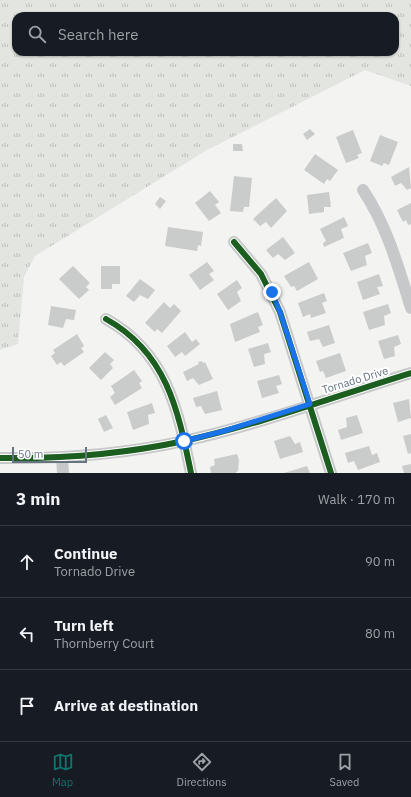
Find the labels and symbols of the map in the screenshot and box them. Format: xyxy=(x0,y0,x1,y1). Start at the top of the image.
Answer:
route end xyxy=(263,283,281,301)
street label: Tornado Drive xyxy=(320,363,390,397)
route start xyxy=(175,432,193,450)
scale bar xyxy=(12,445,87,464)

